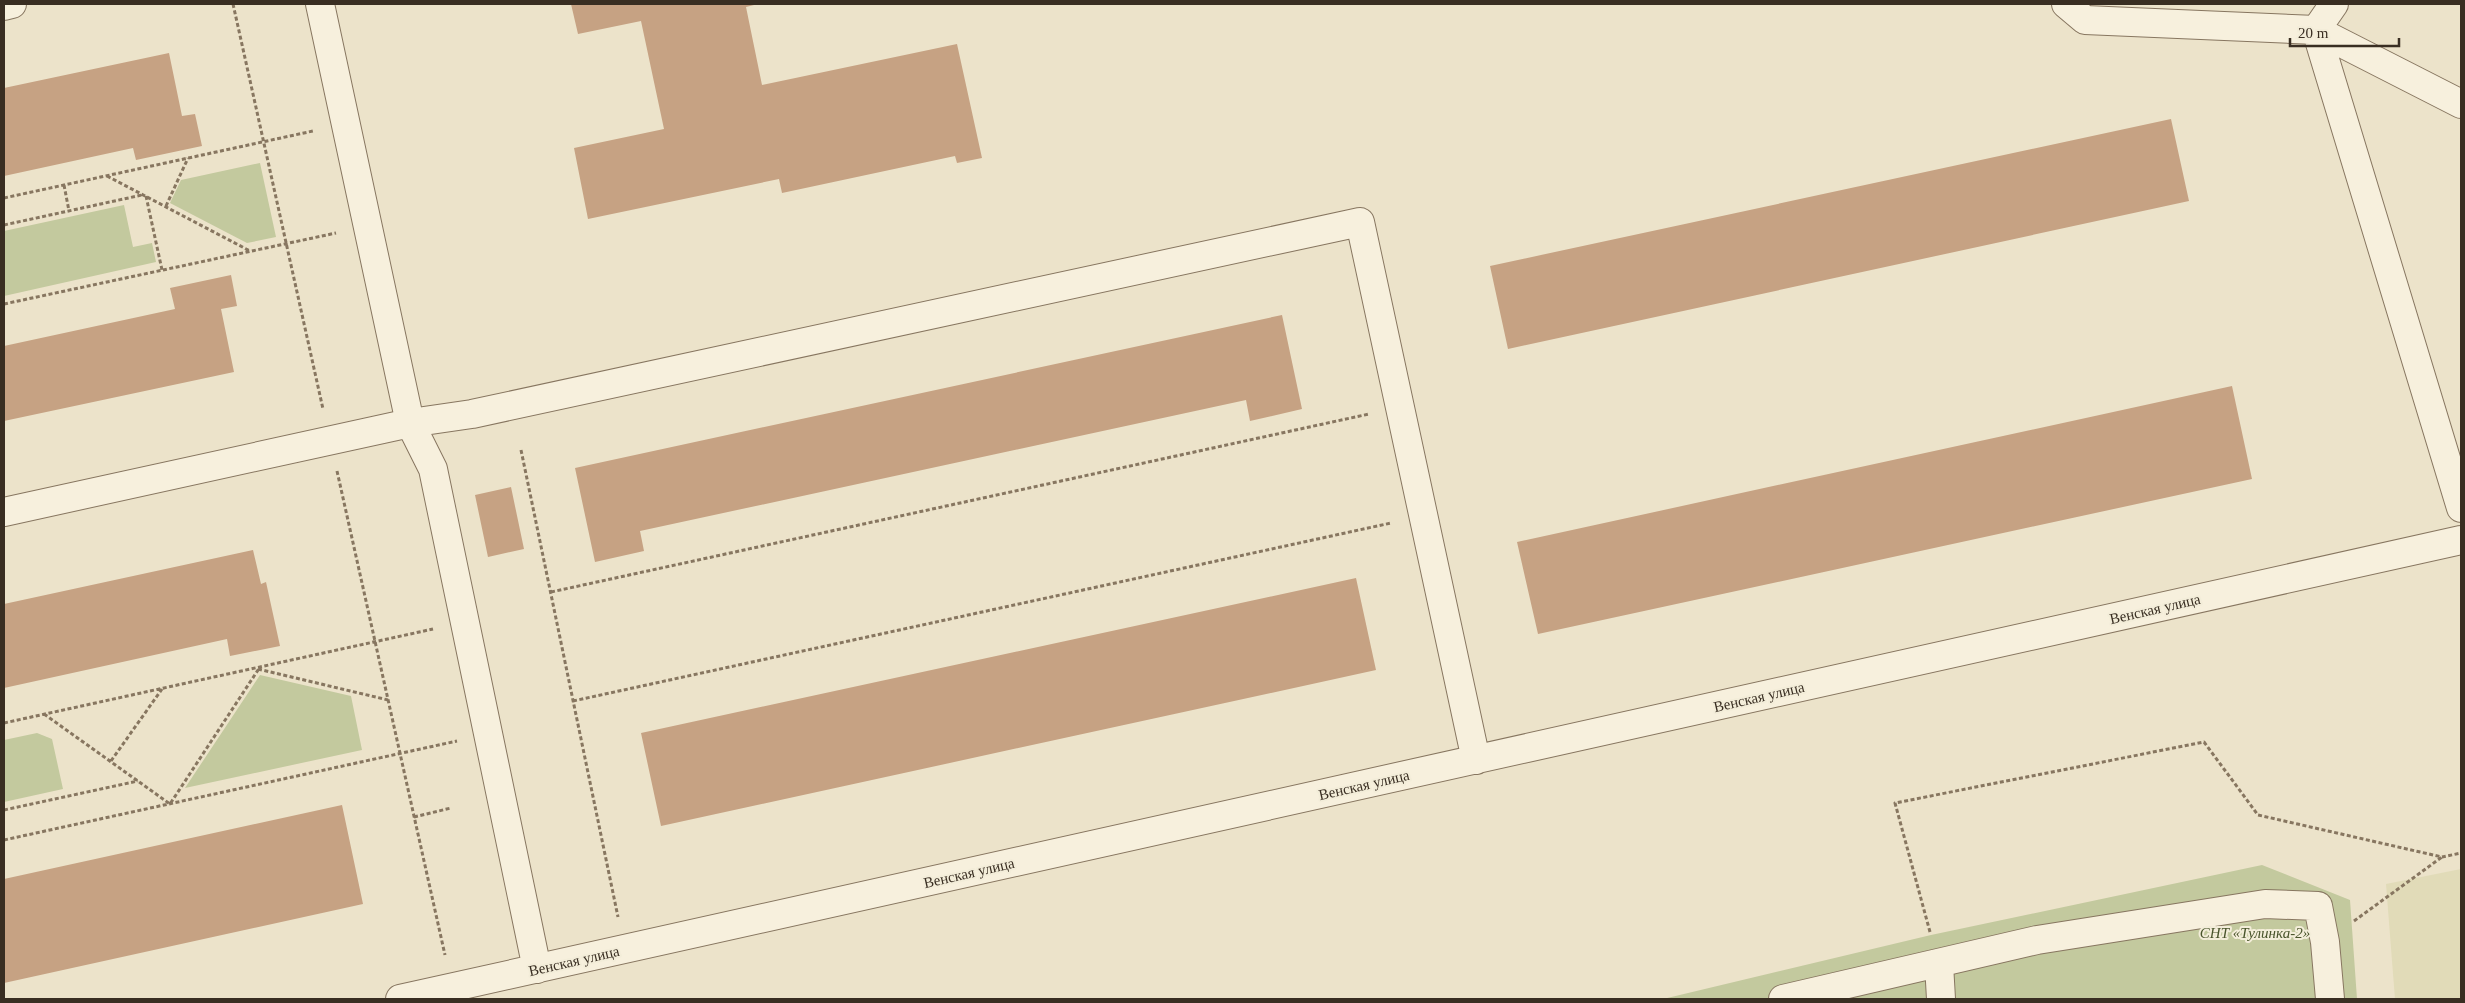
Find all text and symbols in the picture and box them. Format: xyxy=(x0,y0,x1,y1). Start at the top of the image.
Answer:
scale bar xyxy=(2290,15,2399,47)
text: 20 m xyxy=(2298,25,2329,41)
street label: Венская улица xyxy=(2108,591,2202,627)
street label: Венская улица xyxy=(1712,679,1806,715)
street label: Венская улица xyxy=(1317,767,1411,803)
street label: Венская улица xyxy=(922,855,1016,891)
park label: СНТ «Тулинка-2» xyxy=(2200,925,2310,941)
street label: Венская улица xyxy=(527,943,621,979)

